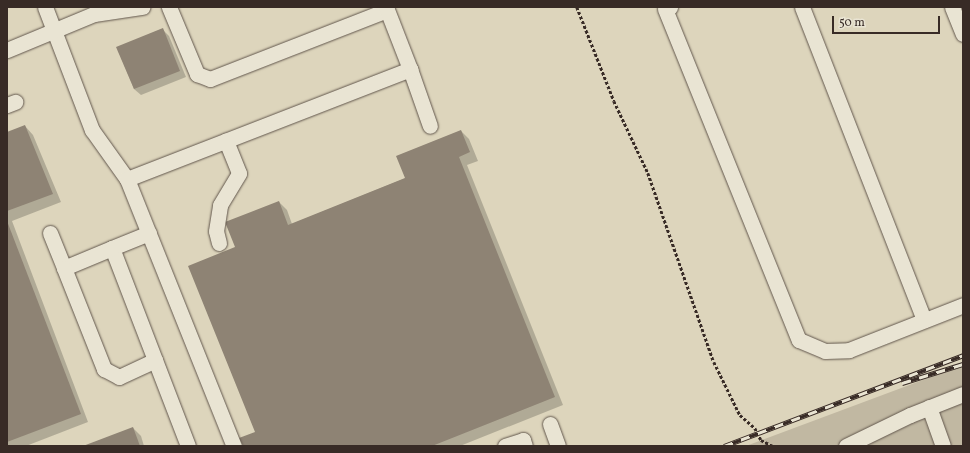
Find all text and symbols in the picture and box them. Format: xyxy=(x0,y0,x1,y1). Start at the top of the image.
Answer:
scale bar xyxy=(834,8,942,34)
text: 50 m xyxy=(839,15,865,31)

